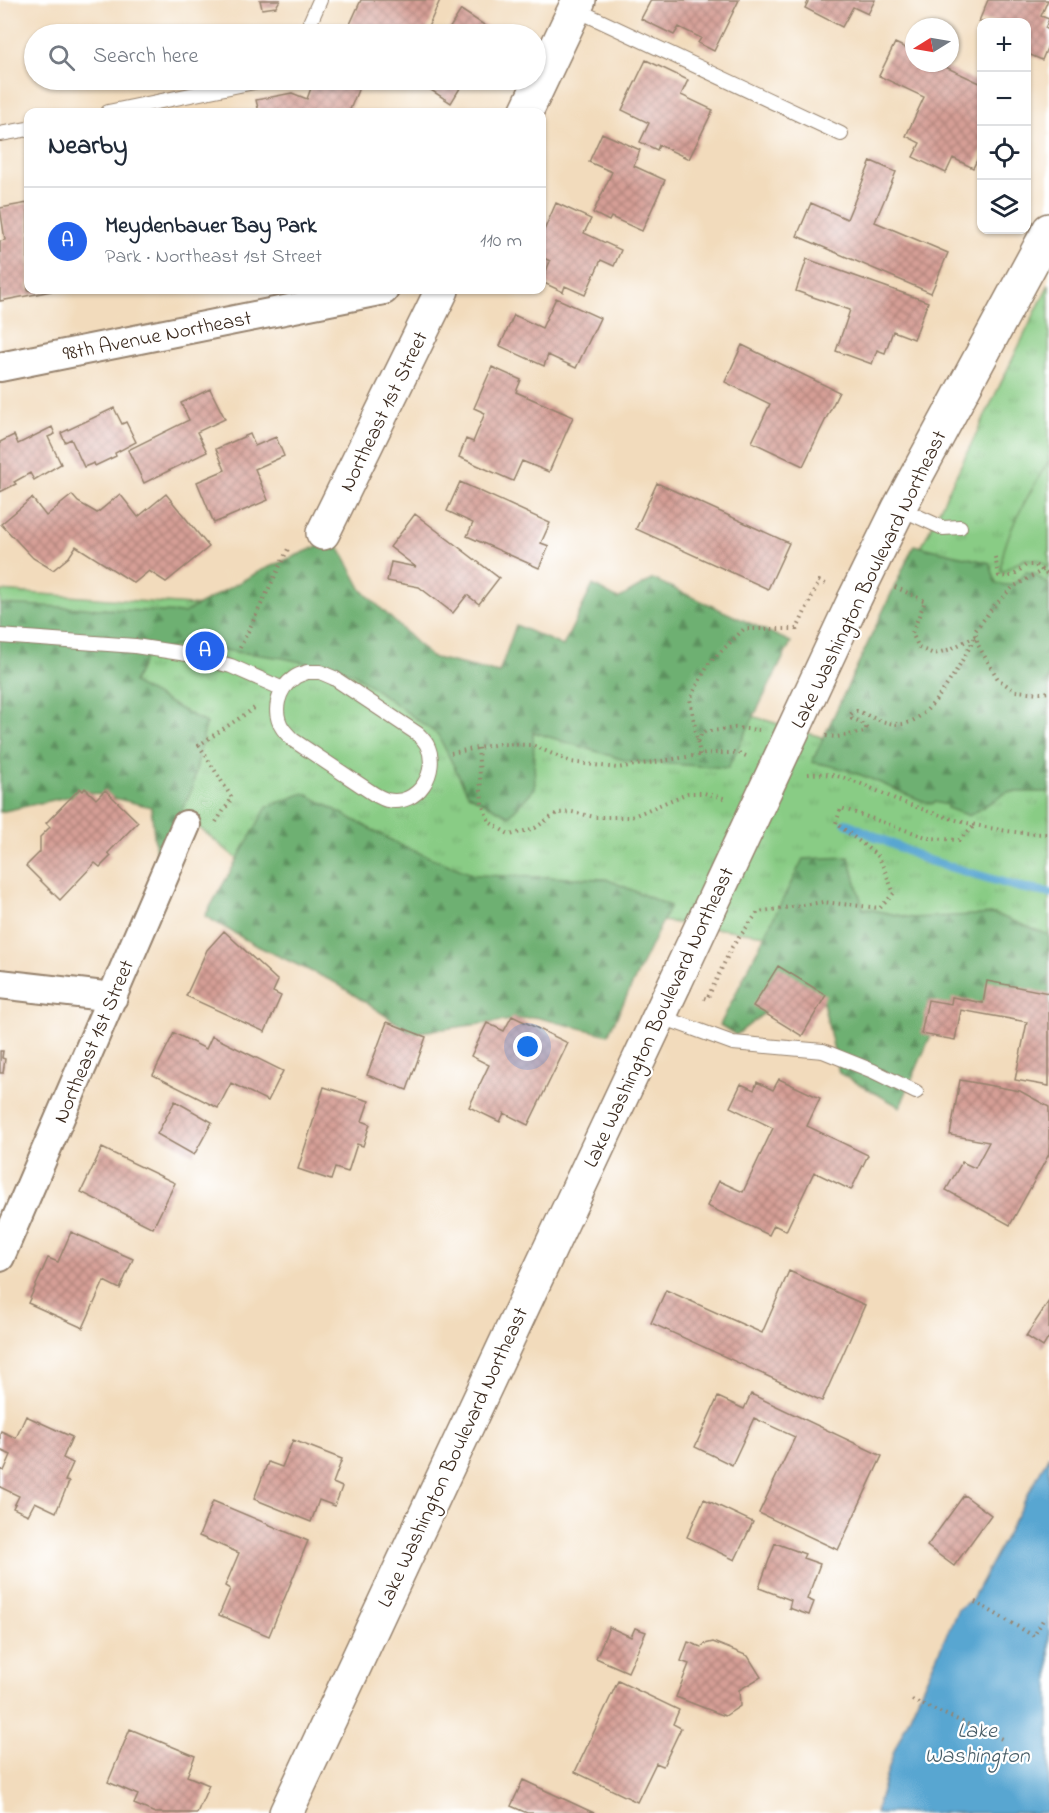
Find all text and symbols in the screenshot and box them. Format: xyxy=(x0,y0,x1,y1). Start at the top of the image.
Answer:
north arrow xyxy=(905,18,959,72)
map controls xyxy=(977,18,1031,234)
button: + xyxy=(977,18,1031,72)
search box xyxy=(24,24,546,90)
icon: search xyxy=(45,41,78,74)
text: Search here xyxy=(93,41,198,73)
button: − xyxy=(977,72,1031,126)
button: locate xyxy=(977,126,1031,180)
text: Nearby xyxy=(48,128,127,166)
button: layers xyxy=(977,180,1031,234)
text: Meydenbauer Bay Park xyxy=(105,211,317,243)
text: A xyxy=(61,227,74,256)
text: 110 m xyxy=(480,227,522,256)
text: Park · Northeast 1st Street xyxy=(105,243,322,272)
street label: 98th Avenue Northeast xyxy=(60,304,254,370)
street label: Northeast 1st Street xyxy=(333,327,437,497)
street label: Lake Washington Boulevard Northeast xyxy=(784,426,957,735)
pin: A xyxy=(186,628,224,674)
street label: Lake Washington Boulevard Northeast xyxy=(577,863,745,1174)
street label: Northeast 1st Street xyxy=(47,955,143,1128)
your location xyxy=(513,1032,542,1061)
street label: Lake Washington Boulevard Northeast xyxy=(371,1303,539,1614)
water label: Lake Washington xyxy=(925,1716,1031,1773)

